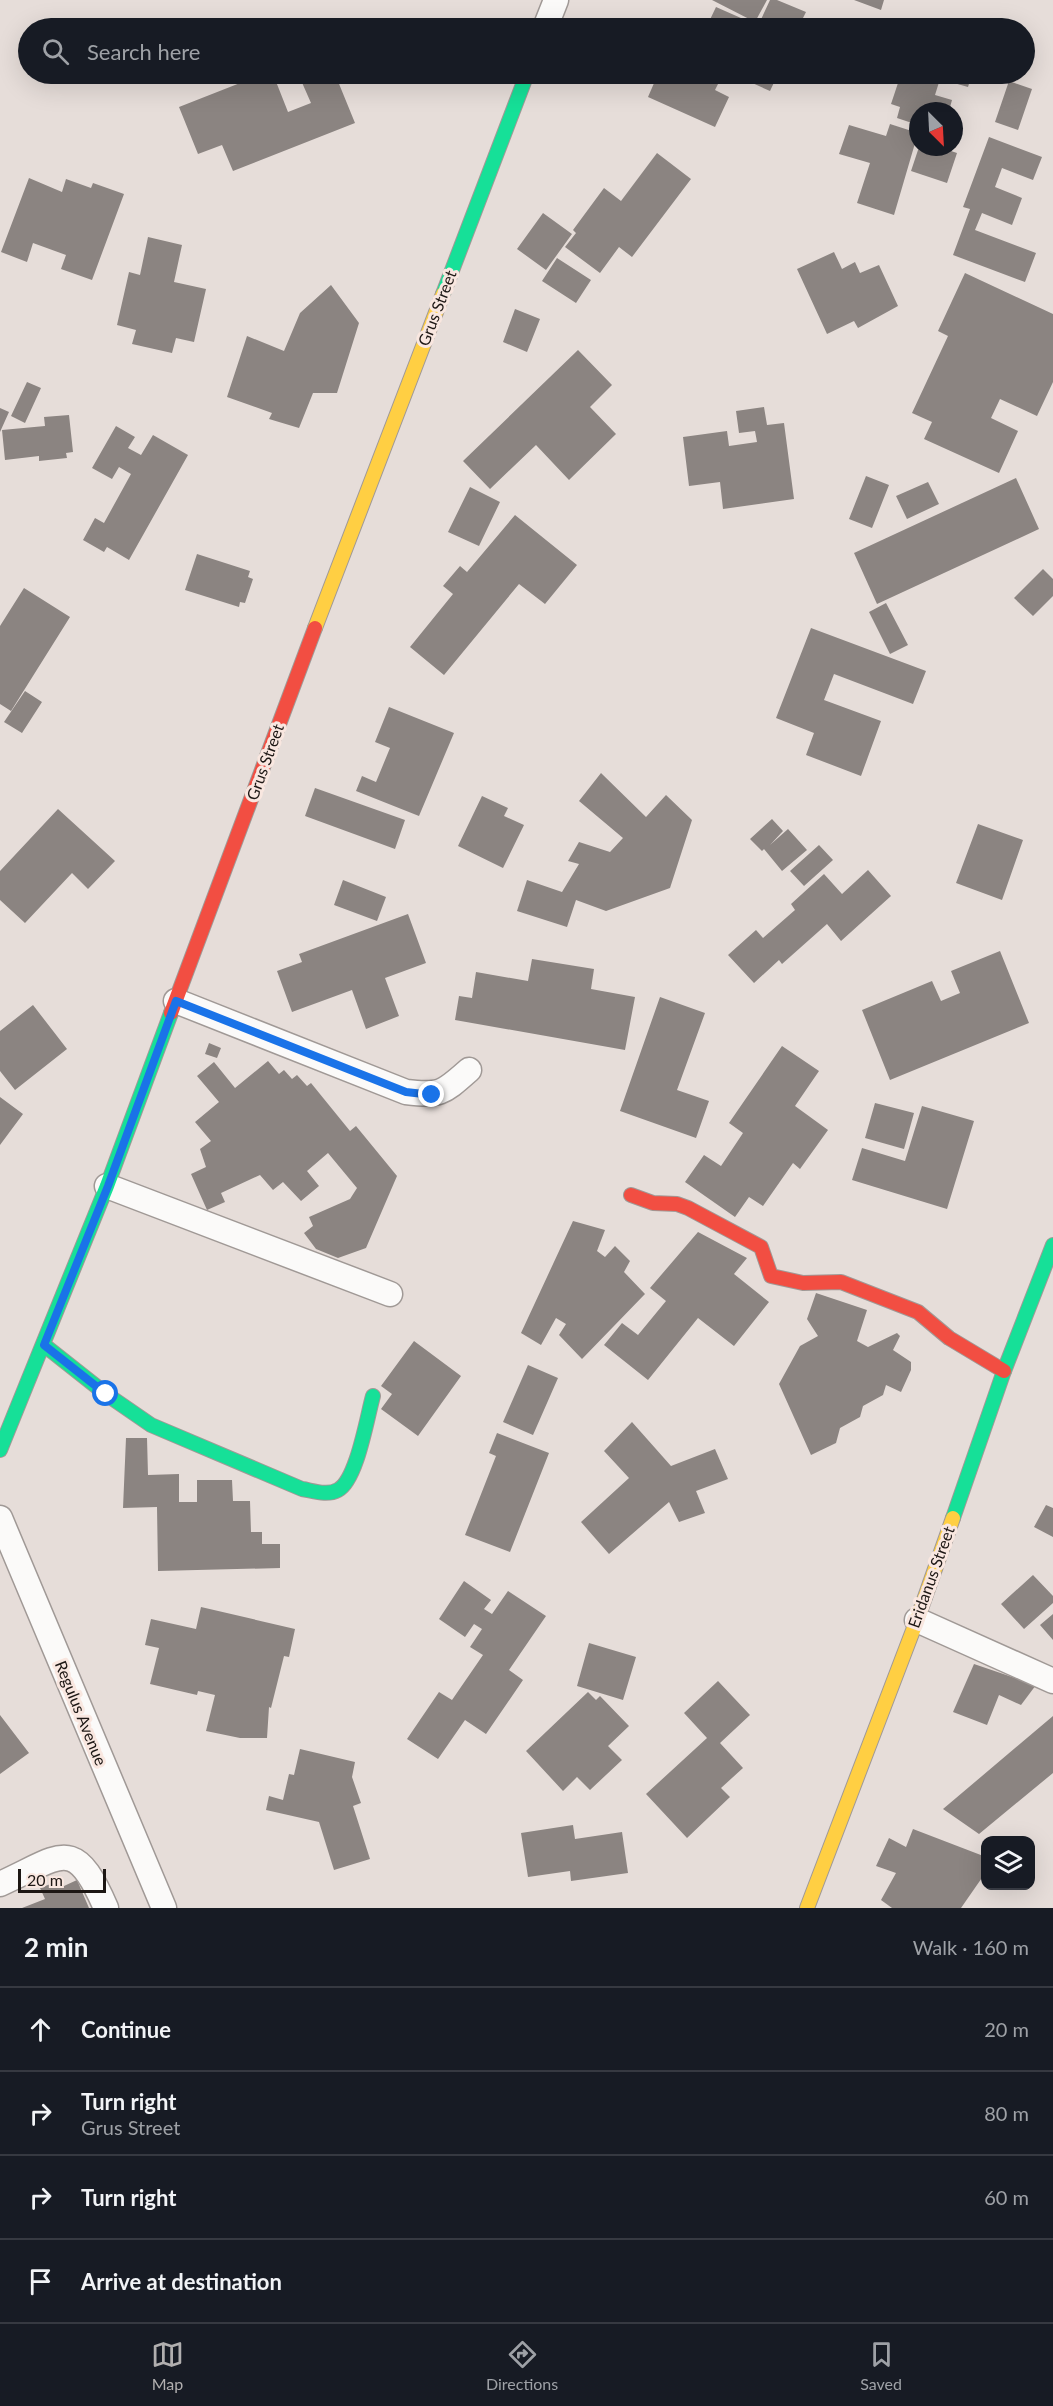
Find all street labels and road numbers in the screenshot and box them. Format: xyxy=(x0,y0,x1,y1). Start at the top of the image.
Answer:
street label: Grus Street xyxy=(413,267,460,348)
street label: Grus Street xyxy=(242,721,287,802)
street label: Eridanus Street xyxy=(903,1523,958,1630)
street label: Regulus Avenue xyxy=(52,1658,111,1768)

